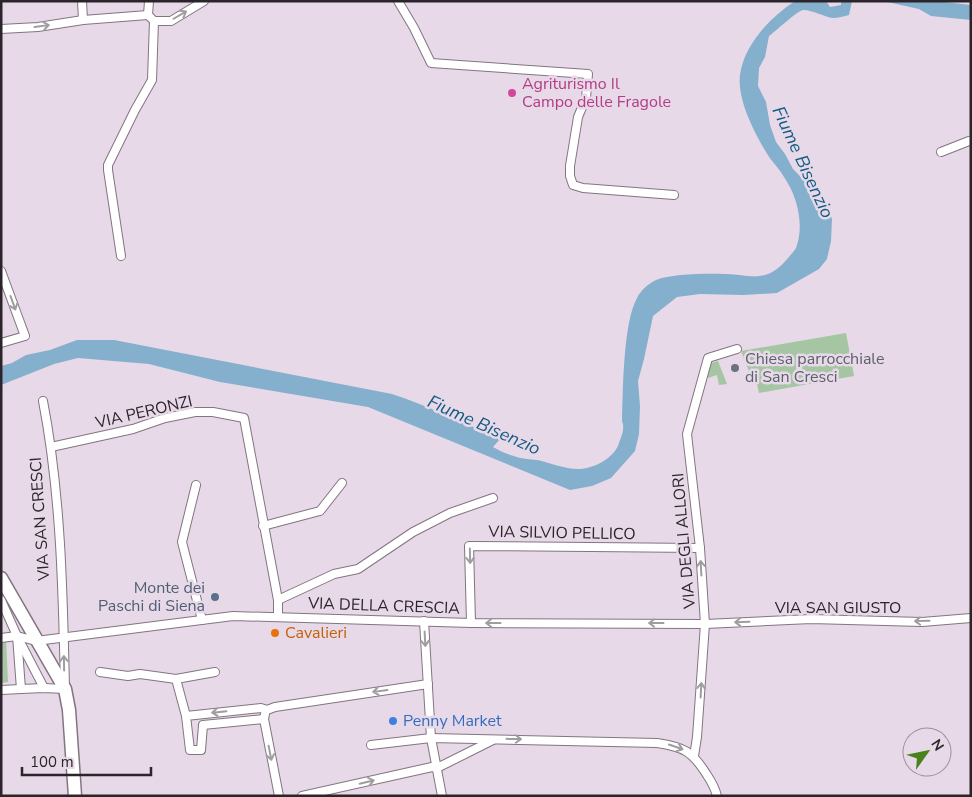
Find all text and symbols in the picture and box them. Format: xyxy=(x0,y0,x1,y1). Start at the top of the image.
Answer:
one-way arrow xyxy=(173,10,187,20)
one-way arrow xyxy=(34,21,50,31)
place label: Agriturismo Il Campo delle Fragole xyxy=(522,73,671,113)
marker: Agriturismo Il Campo delle Fragole xyxy=(506,87,518,99)
water label: Fiume Bisenzio xyxy=(767,102,839,222)
one-way arrow xyxy=(9,295,18,311)
place label: Chiesa parrocchiale di San Cresci xyxy=(745,348,885,388)
marker: Chiesa parrocchiale di San Cresci xyxy=(729,362,741,374)
water label: Fiume Bisenzio xyxy=(424,389,544,461)
street label: VIA PERONZI xyxy=(93,390,195,434)
street label: VIA SAN CRESCI xyxy=(25,457,55,582)
street label: VIA DEGLI ALLORI xyxy=(667,472,701,611)
street label: VIA SILVIO PELLICO xyxy=(487,521,636,545)
one-way arrow xyxy=(465,548,474,564)
one-way arrow xyxy=(697,560,706,576)
place label: Monte dei Paschi di Siena xyxy=(98,577,205,617)
marker: Monte dei Paschi di Siena xyxy=(209,591,221,603)
street label: VIA DELLA CRESCIA xyxy=(307,592,461,620)
street label: VIA SAN GIUSTO xyxy=(774,597,901,619)
one-way arrow xyxy=(734,617,750,627)
one-way arrow xyxy=(914,617,930,626)
one-way arrow xyxy=(486,618,502,628)
one-way arrow xyxy=(648,618,664,628)
place label: Cavalieri xyxy=(285,622,347,644)
marker: Cavalieri xyxy=(269,627,281,639)
one-way arrow xyxy=(421,631,430,647)
one-way arrow xyxy=(59,655,69,672)
one-way arrow xyxy=(696,682,705,698)
one-way arrow xyxy=(372,686,388,696)
one-way arrow xyxy=(211,707,227,717)
place label: Penny Market xyxy=(403,710,502,732)
marker: Penny Market xyxy=(387,715,399,727)
north arrow xyxy=(902,727,952,777)
one-way arrow xyxy=(506,734,522,744)
text: N xyxy=(927,736,948,755)
one-way arrow xyxy=(668,743,684,753)
scale bar xyxy=(22,744,151,776)
one-way arrow xyxy=(266,744,276,760)
text: 100 m xyxy=(30,752,74,772)
one-way arrow xyxy=(358,777,374,786)

